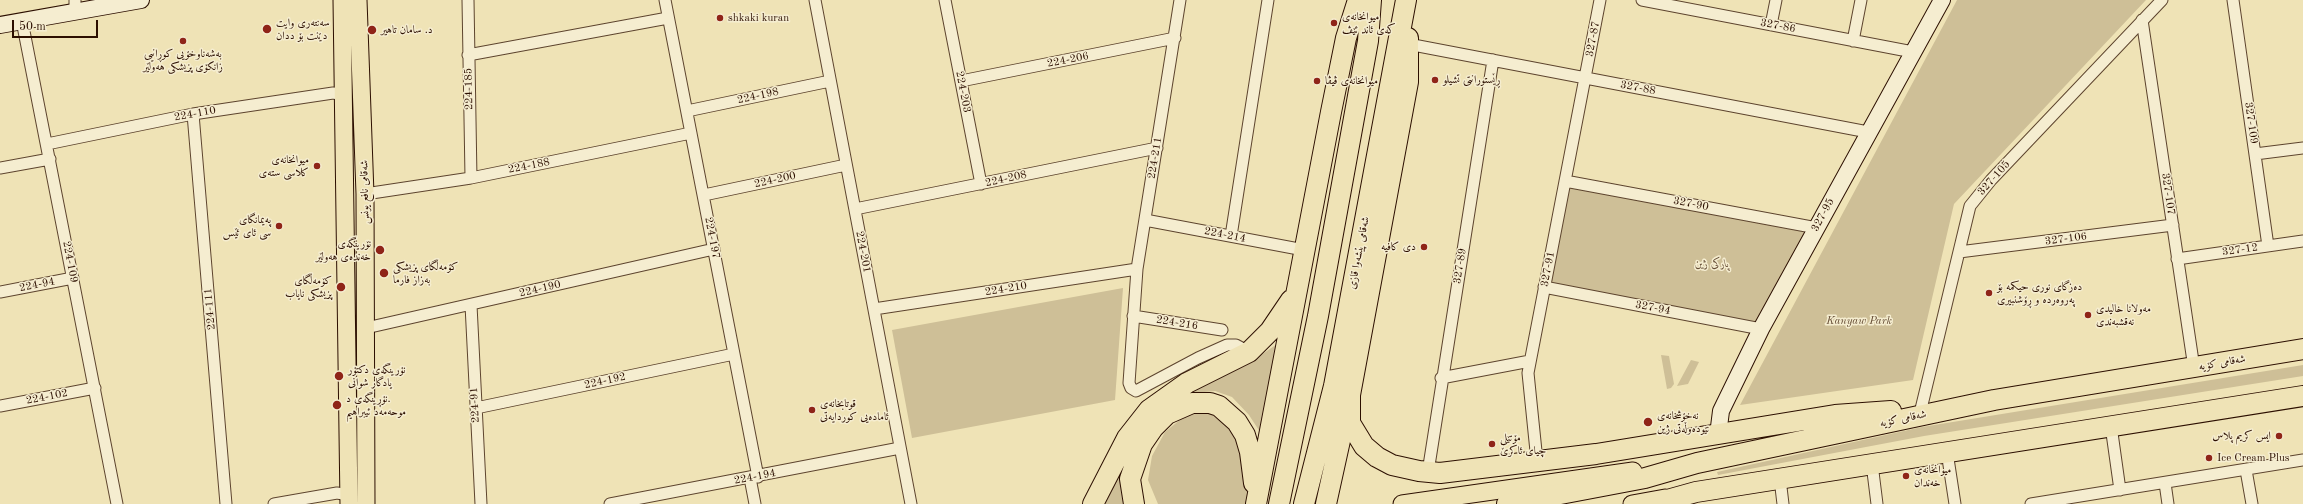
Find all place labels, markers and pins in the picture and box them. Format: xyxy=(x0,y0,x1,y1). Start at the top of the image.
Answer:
place label: میوانخانەی کەی ئاند ئێڤ xyxy=(1342,10,1396,36)
place label: shkaki kuran xyxy=(728,11,789,25)
marker: shkaki kuran xyxy=(715,13,725,23)
place label: سەنتەری وایت دێنت بۆ ددان xyxy=(276,16,330,42)
marker: میوانخانەی کەی ئاند ئێڤ xyxy=(1329,18,1339,28)
marker: سەنتەری وایت دێنت بۆ ددان xyxy=(261,23,273,35)
place label: د. سامان تاهیر xyxy=(381,23,433,37)
marker: د. سامان تاهیر xyxy=(366,24,378,36)
marker: بەشەناوخۆیی کوڕانیی زانکۆی پزیشکی هەولێر xyxy=(178,36,188,46)
place label: بەشەناوخۆیی کوڕانیی زانکۆی پزیشکی هەولێر xyxy=(143,47,223,73)
place label: ڕێستورانتی تشیلو xyxy=(1443,73,1500,87)
place label: میوانخانەی ڤیڤا xyxy=(1325,74,1378,88)
marker: ڕێستورانتی تشیلو xyxy=(1430,75,1440,85)
marker: میوانخانەی ڤیڤا xyxy=(1312,76,1322,86)
place label: میوانخانەی کلاسی ستەی xyxy=(259,153,309,179)
marker: میوانخانەی کلاسی ستەی xyxy=(312,161,322,171)
place label: پەیمانگای سی ئای ئێس xyxy=(223,213,271,239)
marker: پەیمانگای سی ئای ئێس xyxy=(274,221,284,231)
place label: نۆرینگەی خەندەی هەولێر xyxy=(316,237,371,263)
place label: دى كافيه xyxy=(1381,240,1416,254)
marker: دى كافيه xyxy=(1419,242,1429,252)
marker: نۆرینگەی خەندەی هەولێر xyxy=(374,244,386,256)
place label: کۆمەڵگای پزیشکی بەزاز فارما xyxy=(393,260,458,286)
marker: کۆمەڵگای پزیشکی بەزاز فارما xyxy=(378,267,390,279)
place label: کۆمەڵگای پزیشکی نایاب xyxy=(285,274,332,300)
place label: دەزگای نوری حیکمە بۆ پەروەردە و ڕۆشنبیری xyxy=(1997,280,2082,306)
marker: کۆمەڵگای پزیشکی نایاب xyxy=(335,281,347,293)
marker: دەزگای نوری حیکمە بۆ پەروەردە و ڕۆشنبیری xyxy=(1984,288,1994,298)
place label: مەولانا خالیدی نەقشبەندی xyxy=(2096,302,2151,328)
marker: مەولانا خالیدی نەقشبەندی xyxy=(2083,310,2093,320)
place label: نۆرینگەی دکتۆر یادگار شوانی xyxy=(348,363,405,389)
marker: نۆرینگەی دکتۆر یادگار شوانی xyxy=(333,370,345,382)
place label: نۆڕینگەی د. موحەمەد ئیبراهیم xyxy=(346,392,406,418)
place label: قوتابخانەی ئامادەیی کوردایەتی xyxy=(820,397,889,423)
marker: نۆڕینگەی د. موحەمەد ئیبراهیم xyxy=(331,399,343,411)
marker: قوتابخانەی ئامادەیی کوردایەتی xyxy=(807,405,817,415)
place label: نەخۆشخانەی نێودەوڵەتی ژین xyxy=(1657,409,1709,435)
marker: نەخۆشخانەی نێودەوڵەتی ژین xyxy=(1642,416,1654,428)
place label: ايس كريم پلاس xyxy=(2212,429,2271,443)
place label: مۆتێلی چیای ئاکرێ xyxy=(1500,431,1546,457)
marker: ايس كريم پلاس xyxy=(2274,431,2284,441)
marker: مۆتێلی چیای ئاکرێ xyxy=(1487,439,1497,449)
place label: Ice Cream Plus xyxy=(2217,451,2290,465)
marker: Ice Cream Plus xyxy=(2204,453,2214,463)
place label: میوانخانەی خەندان xyxy=(1914,463,1951,489)
marker: میوانخانەی خەندان xyxy=(1901,471,1911,481)

